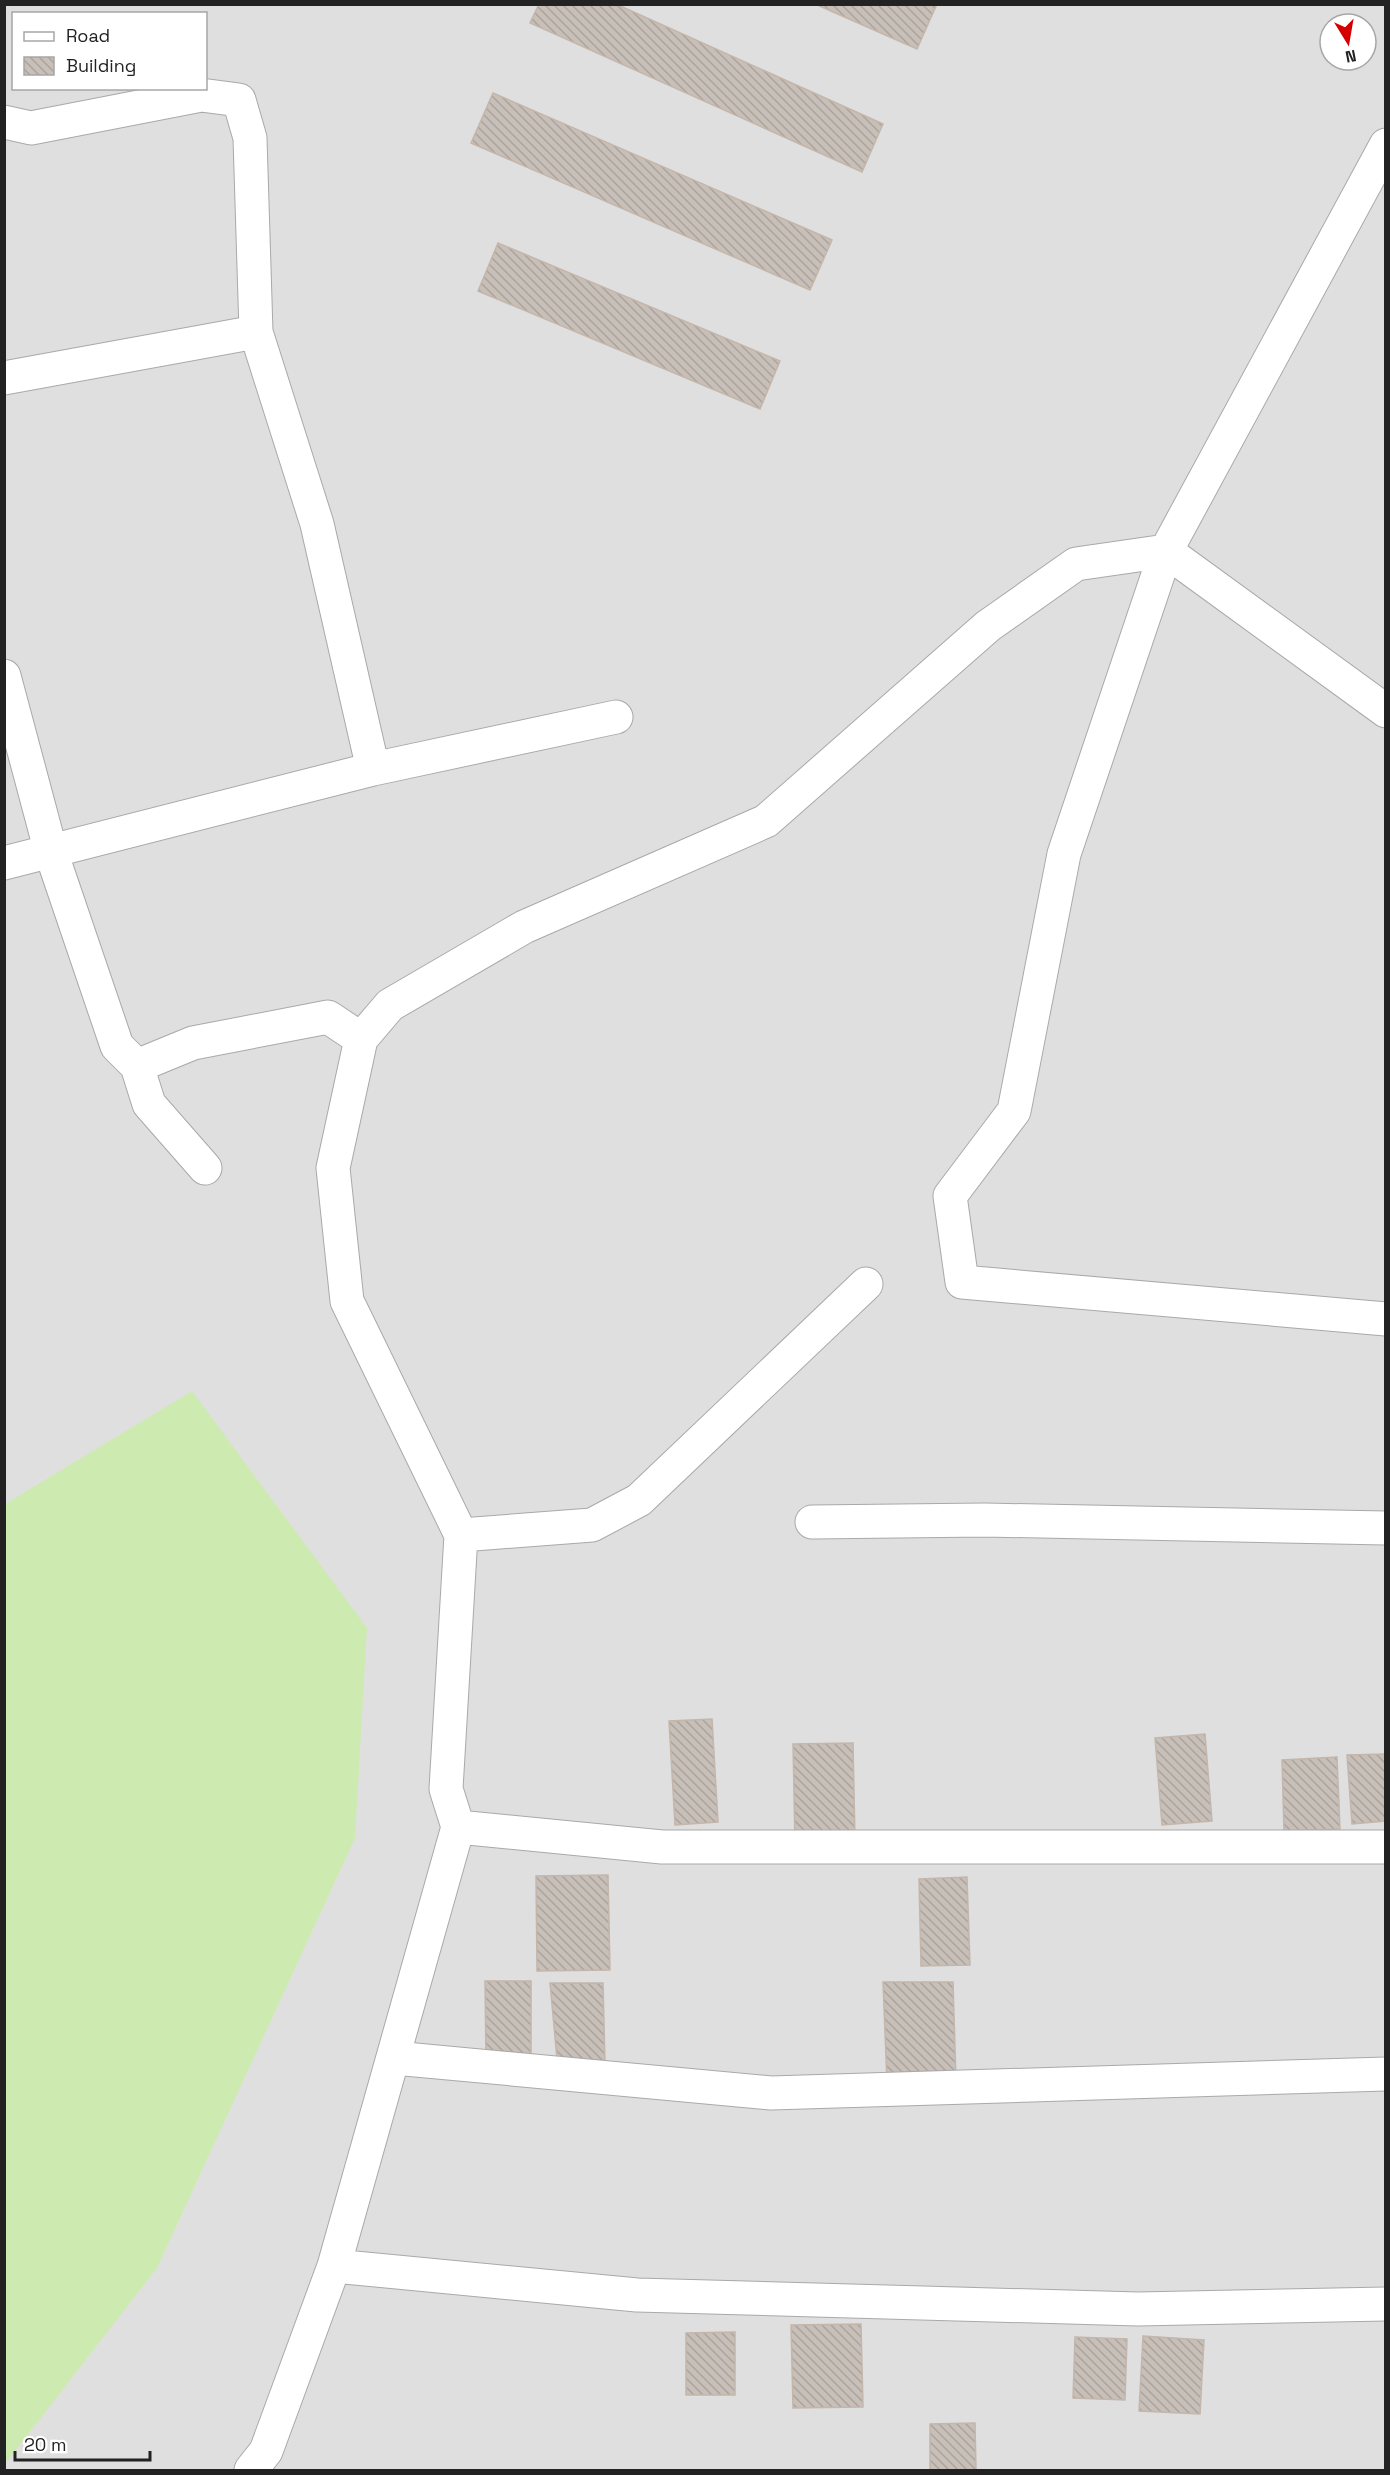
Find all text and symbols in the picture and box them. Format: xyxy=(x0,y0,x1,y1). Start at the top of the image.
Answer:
legend xyxy=(12,12,207,90)
north arrow xyxy=(1318,12,1378,72)
text: Road xyxy=(66,24,110,47)
text: N xyxy=(1343,45,1358,68)
text: Building xyxy=(66,54,136,77)
scale bar xyxy=(15,2424,150,2462)
text: 20 m xyxy=(24,2433,67,2456)

